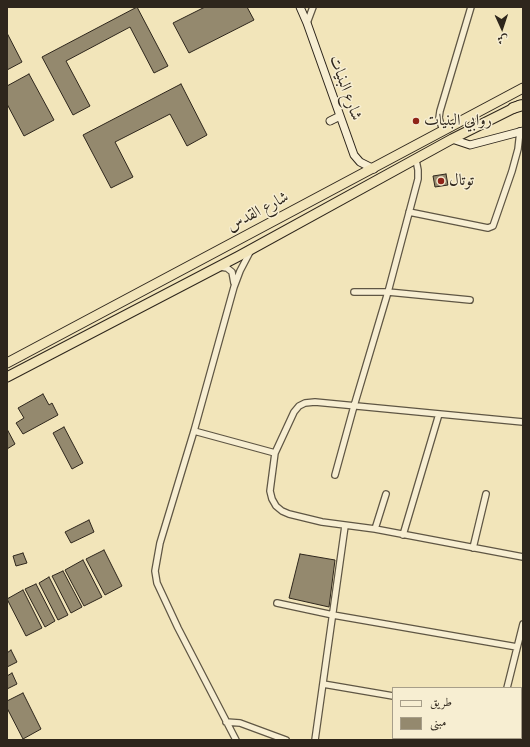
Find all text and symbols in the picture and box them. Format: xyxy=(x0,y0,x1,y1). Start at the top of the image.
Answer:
north arrow xyxy=(482,8,522,48)
text: ش xyxy=(497,32,509,48)
street label: شارع البنيات xyxy=(324,53,366,123)
place label: روابي البنيات xyxy=(424,111,492,131)
marker: روابي البنيات xyxy=(411,116,421,126)
place label: توتال xyxy=(449,171,474,191)
marker: توتال xyxy=(436,176,446,186)
street label: شارع القدس xyxy=(224,188,292,236)
legend xyxy=(392,687,522,739)
text: طريق xyxy=(430,693,452,710)
text: مبنى xyxy=(430,713,446,730)

